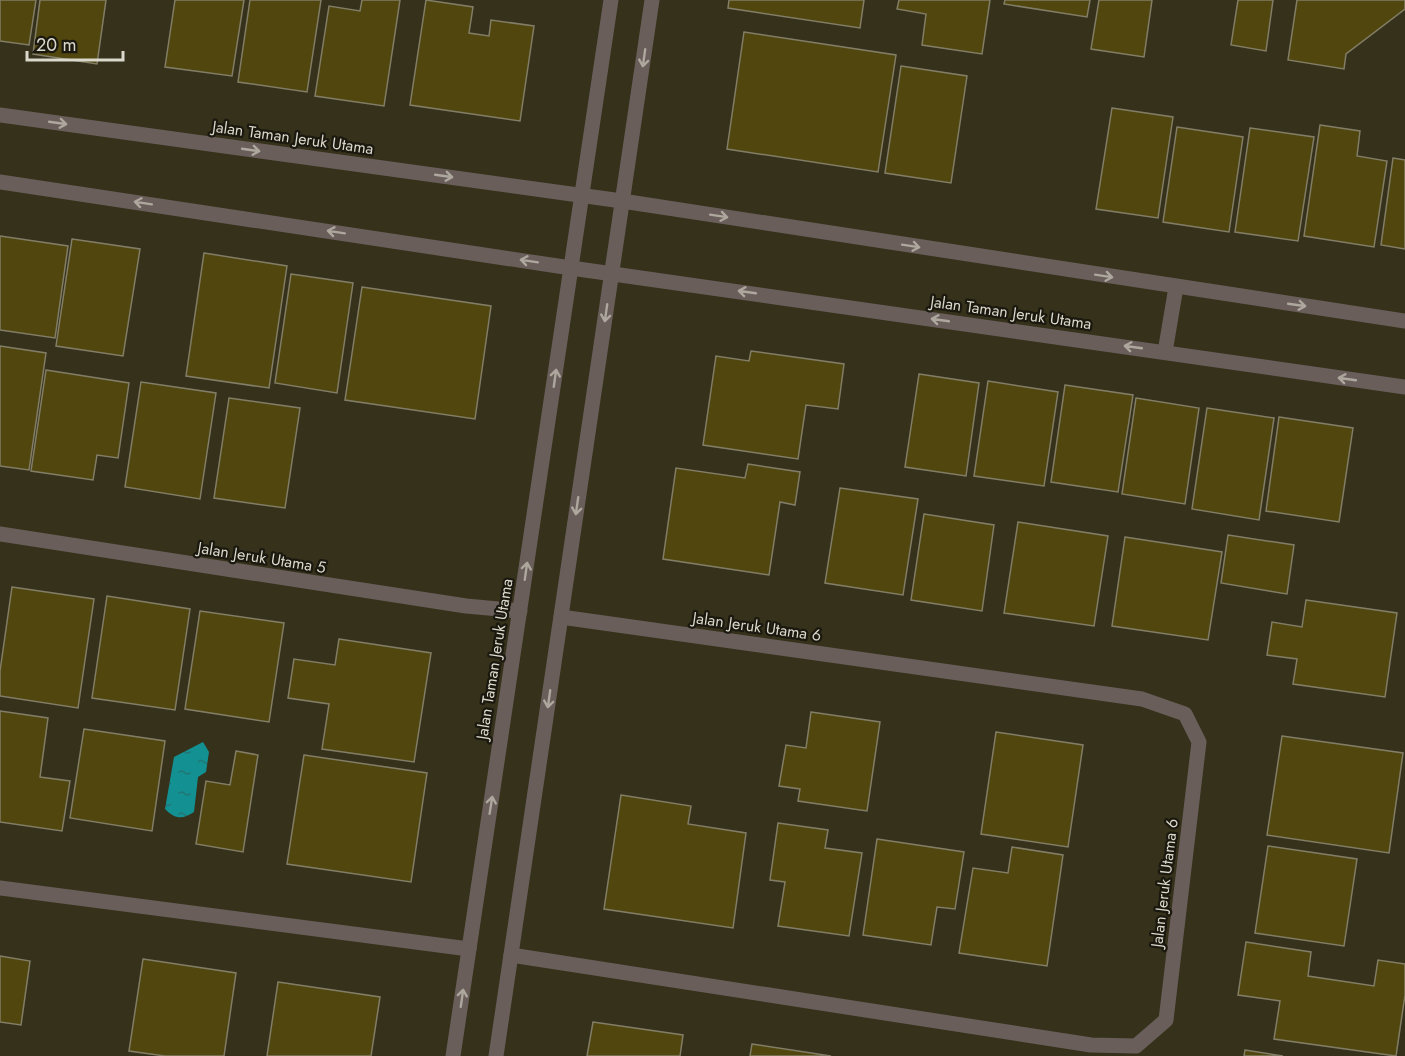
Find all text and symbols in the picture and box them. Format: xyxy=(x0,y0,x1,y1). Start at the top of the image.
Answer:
scale bar xyxy=(27,24,123,62)
text: 20 m xyxy=(36,32,76,58)
one-way arrow xyxy=(638,47,649,67)
street label: Jalan Taman Jeruk Utama xyxy=(209,115,375,160)
one-way arrow xyxy=(48,117,67,128)
one-way arrow xyxy=(241,144,260,155)
one-way arrow xyxy=(434,171,454,182)
one-way arrow xyxy=(134,198,154,209)
one-way arrow xyxy=(708,210,728,221)
one-way arrow xyxy=(327,227,347,238)
one-way arrow xyxy=(901,240,921,251)
one-way arrow xyxy=(520,256,540,267)
one-way arrow xyxy=(1094,270,1113,281)
one-way arrow xyxy=(738,286,758,297)
street label: Jalan Taman Jeruk Utama xyxy=(927,290,1093,335)
one-way arrow xyxy=(1287,299,1306,310)
one-way arrow xyxy=(600,303,611,322)
one-way arrow xyxy=(931,314,951,325)
one-way arrow xyxy=(1124,342,1144,353)
one-way arrow xyxy=(549,369,560,388)
one-way arrow xyxy=(1338,373,1358,384)
one-way arrow xyxy=(572,496,583,515)
street label: Jalan Jeruk Utama 5 xyxy=(194,536,328,579)
one-way arrow xyxy=(520,562,531,581)
street label: Jalan Taman Jeruk Utama xyxy=(470,577,519,743)
street label: Jalan Jeruk Utama 6 xyxy=(689,606,823,647)
one-way arrow xyxy=(543,689,554,708)
one-way arrow xyxy=(485,796,496,816)
street label: Jalan Jeruk Utama 6 xyxy=(1145,817,1184,951)
one-way arrow xyxy=(457,989,468,1009)

